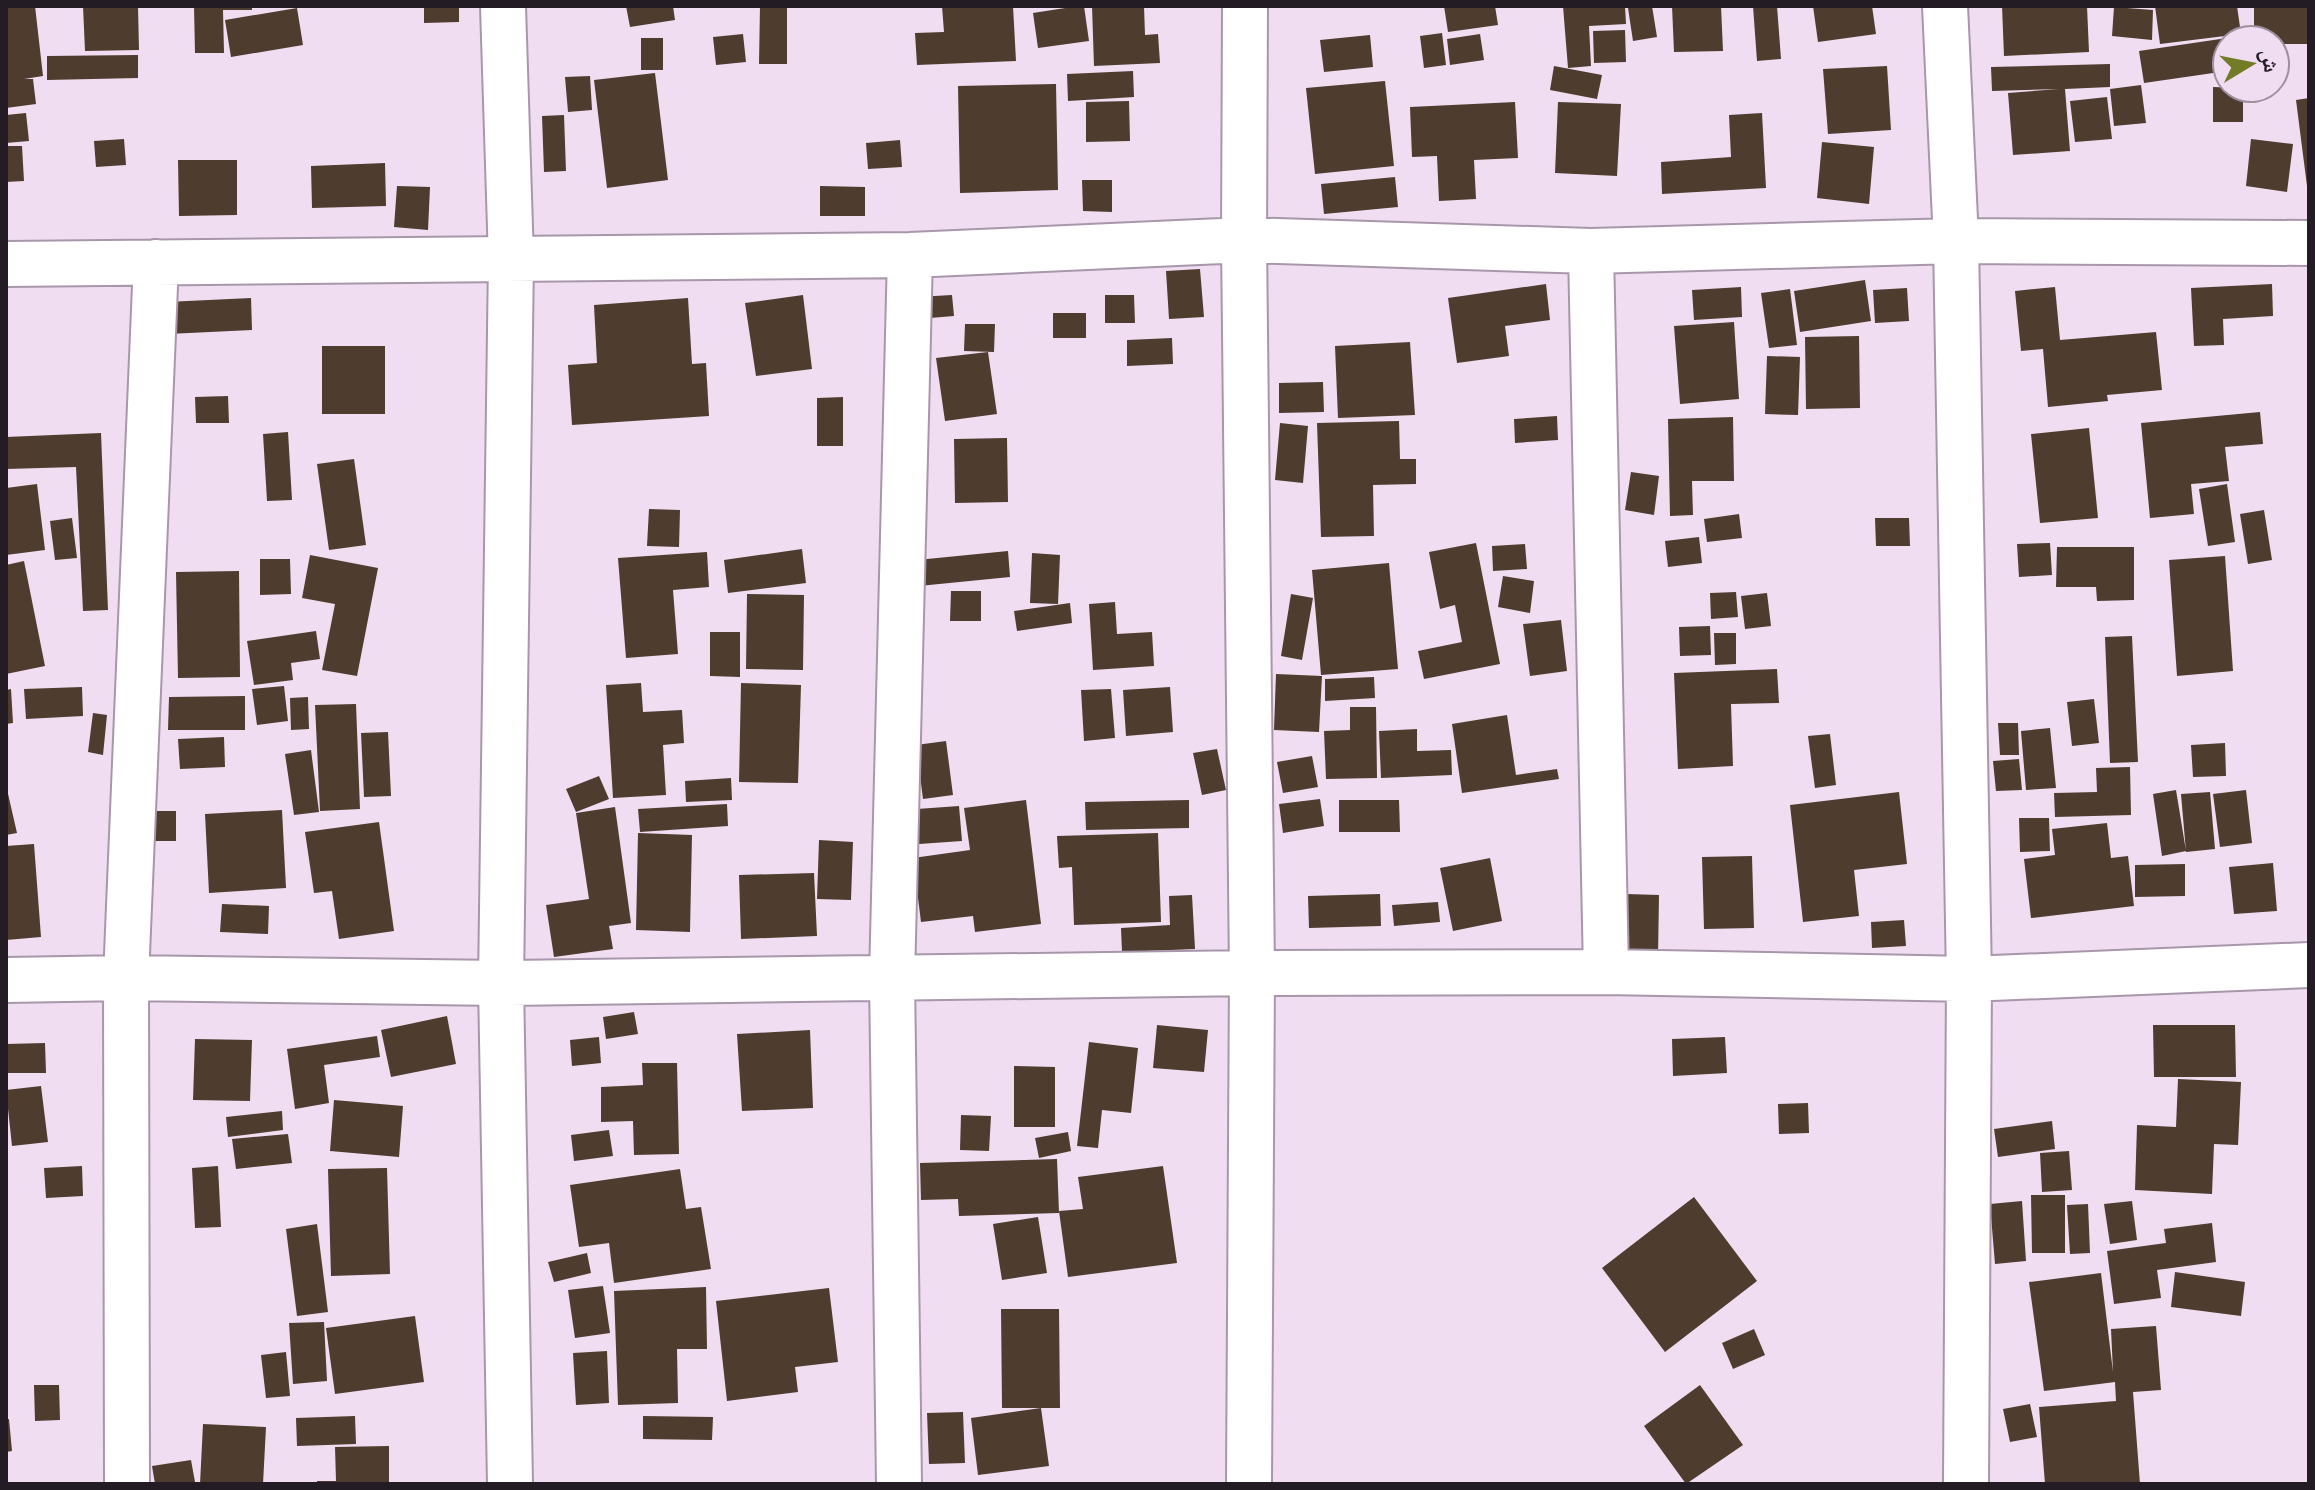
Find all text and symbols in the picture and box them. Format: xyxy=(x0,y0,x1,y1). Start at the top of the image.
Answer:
north arrow xyxy=(2211,24,2291,104)
text: ش xyxy=(2255,47,2285,74)

